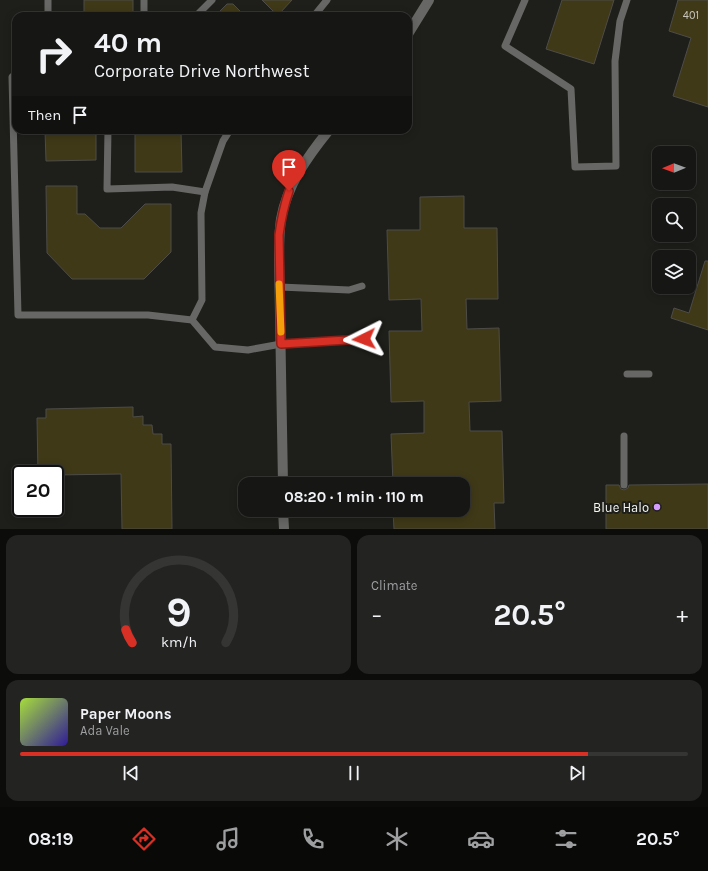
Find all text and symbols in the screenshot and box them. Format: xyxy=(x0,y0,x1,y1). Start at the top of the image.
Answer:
house number: 401 xyxy=(683,9,699,22)
text: 40 m xyxy=(94,26,162,59)
icon: right xyxy=(28,28,80,80)
text: Corporate Drive Northwest xyxy=(94,60,310,82)
icon: arrive xyxy=(69,104,91,126)
text: Then xyxy=(28,106,61,124)
north arrow xyxy=(652,146,696,190)
map controls xyxy=(652,146,696,294)
pin xyxy=(272,150,306,191)
icon: arrive xyxy=(278,156,300,178)
button: search xyxy=(652,198,696,242)
button: layers xyxy=(652,250,696,294)
position arrow xyxy=(343,318,385,360)
speed limit sign: 20 xyxy=(12,465,64,517)
text: 08:20 · 1 min · 110 m xyxy=(284,488,424,506)
place label: Blue Halo xyxy=(593,500,649,515)
marker: Blue Halo xyxy=(652,502,662,512)
text: Climate xyxy=(371,578,417,593)
text: 9 xyxy=(166,587,191,635)
text: 20.5° xyxy=(493,597,566,633)
text: − xyxy=(371,602,383,628)
text: + xyxy=(676,602,688,628)
text: km/h xyxy=(160,633,197,650)
text: Paper Moons xyxy=(80,705,172,723)
text: Ada Vale xyxy=(80,723,130,738)
icon: previous xyxy=(120,762,142,784)
icon: pause xyxy=(343,762,365,784)
icon: next xyxy=(566,762,588,784)
icon: directions xyxy=(130,825,158,853)
icon: music xyxy=(214,825,242,853)
icon: phone xyxy=(299,825,327,853)
icon: climate xyxy=(383,825,411,853)
icon: car xyxy=(467,825,495,853)
icon: filters xyxy=(552,825,580,853)
text: 08:19 xyxy=(28,828,73,850)
text: 20.5° xyxy=(636,828,680,850)

